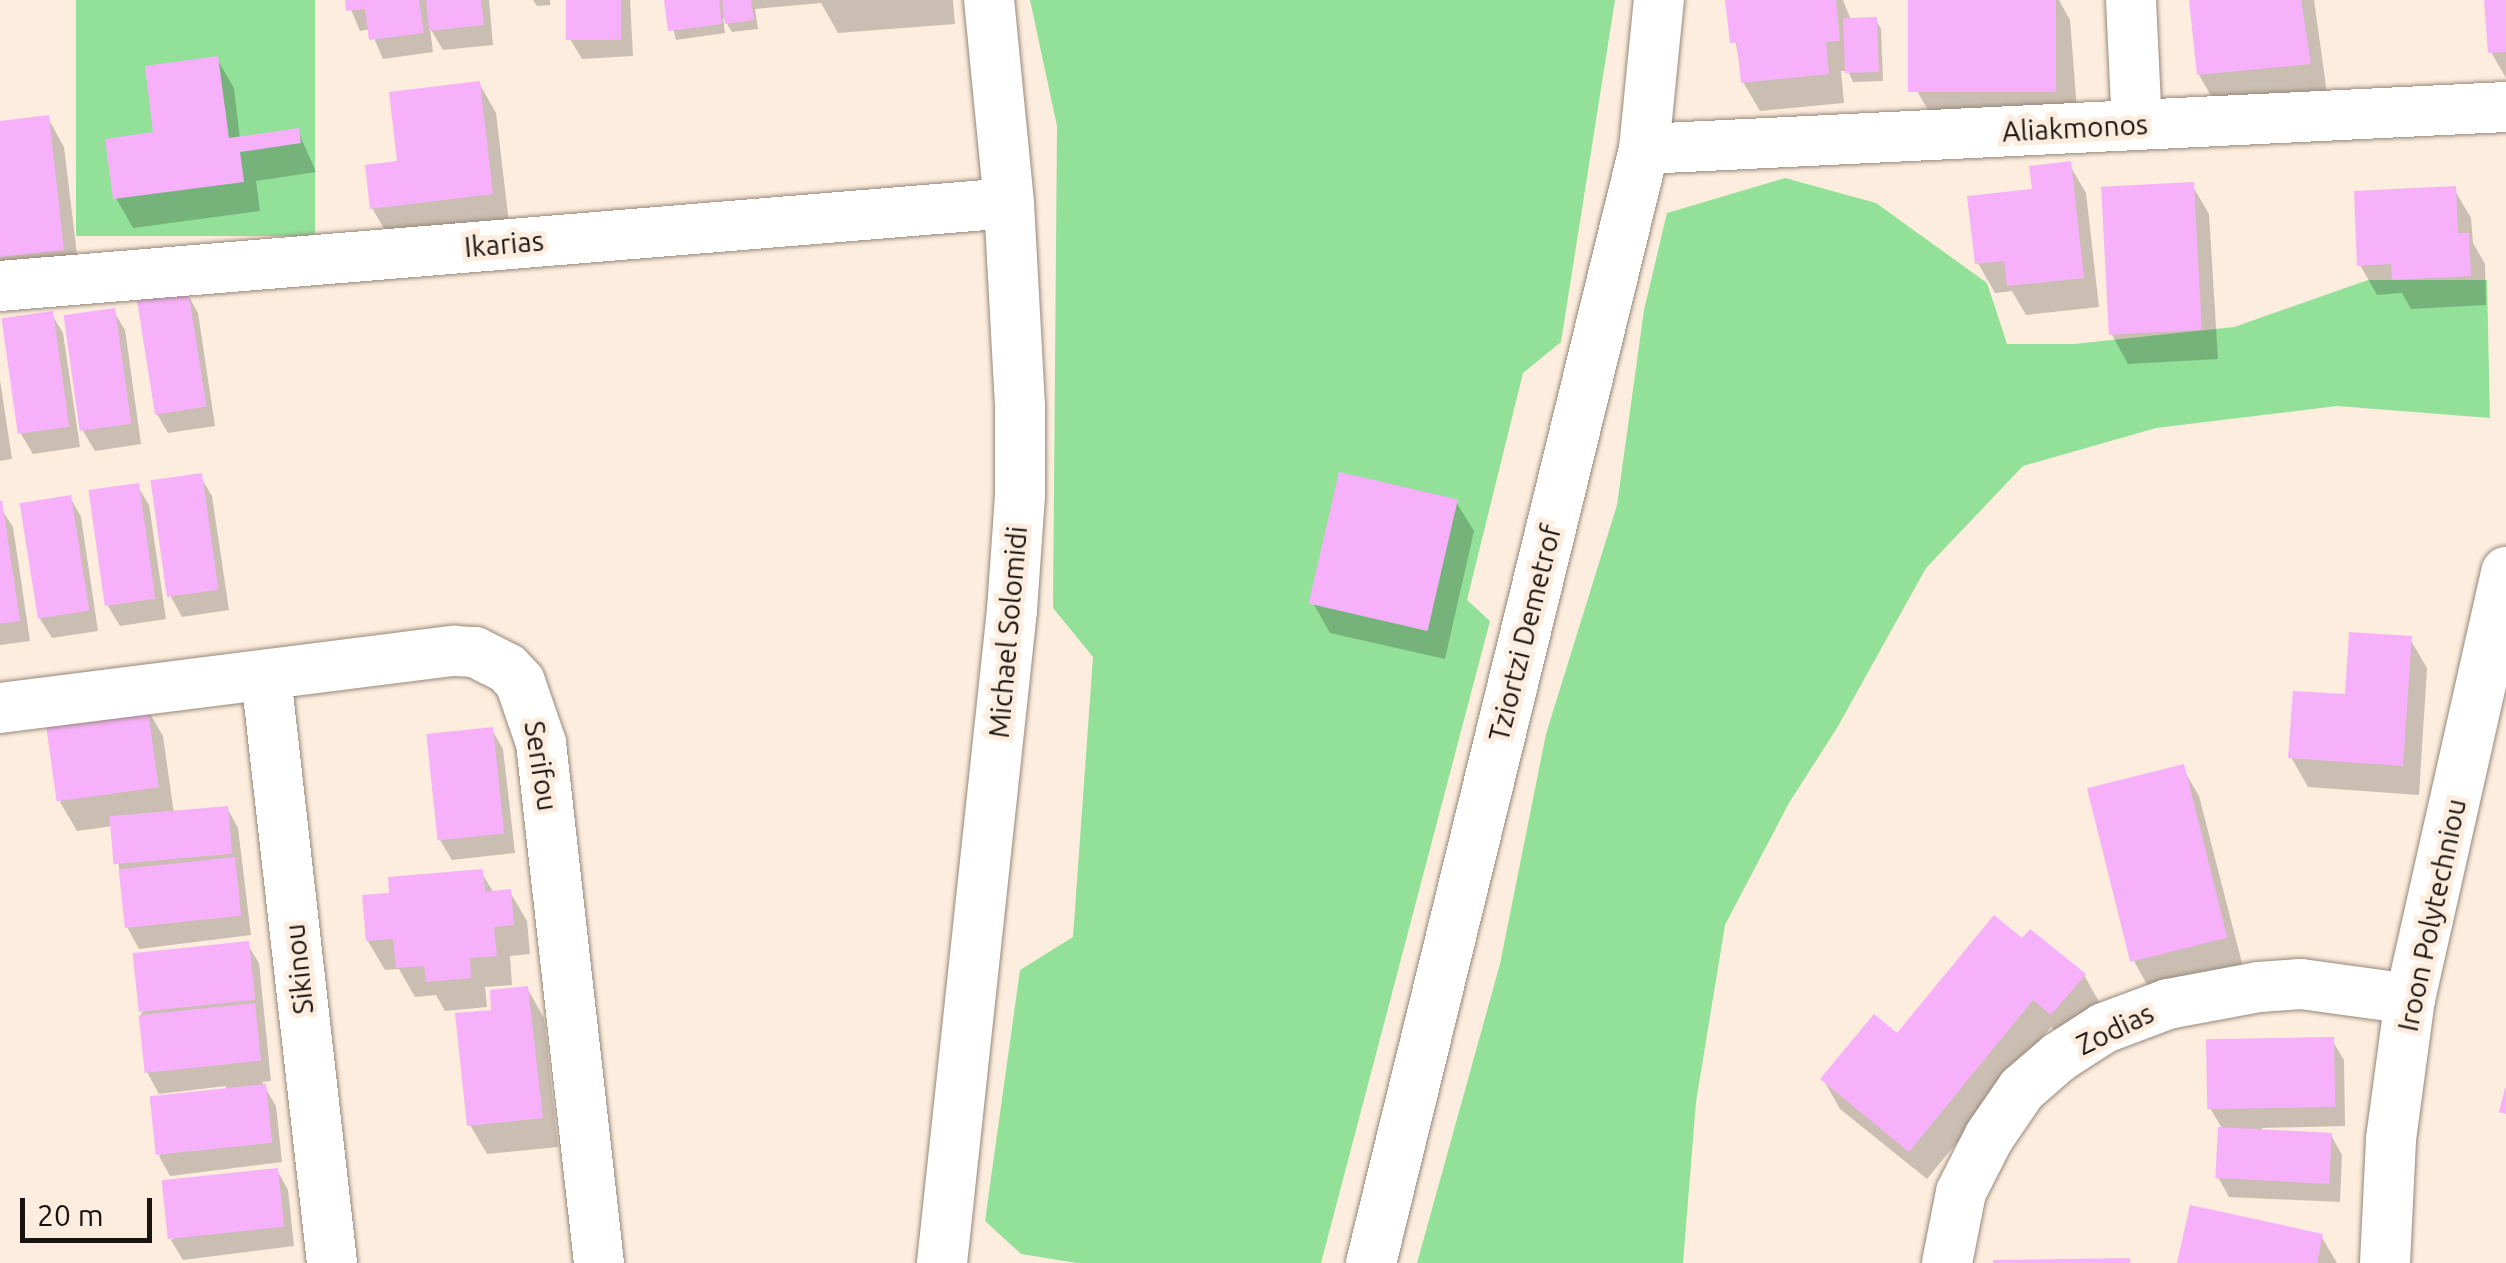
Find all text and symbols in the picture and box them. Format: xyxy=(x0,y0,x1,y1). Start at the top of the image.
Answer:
street label: Aliakmonos xyxy=(2001,107,2149,149)
street label: Ikarias xyxy=(463,224,545,264)
street label: Tziortzi Demetrof xyxy=(1482,521,1568,745)
street label: Michael Solomidi xyxy=(982,525,1034,739)
street label: Serifou xyxy=(517,719,565,813)
street label: Iroon Polytechniou xyxy=(2391,796,2473,1034)
street label: Sikinou xyxy=(278,922,320,1016)
street label: Zodias xyxy=(2071,996,2159,1062)
scale bar xyxy=(25,1178,158,1240)
text: 20 m xyxy=(37,1198,104,1232)

